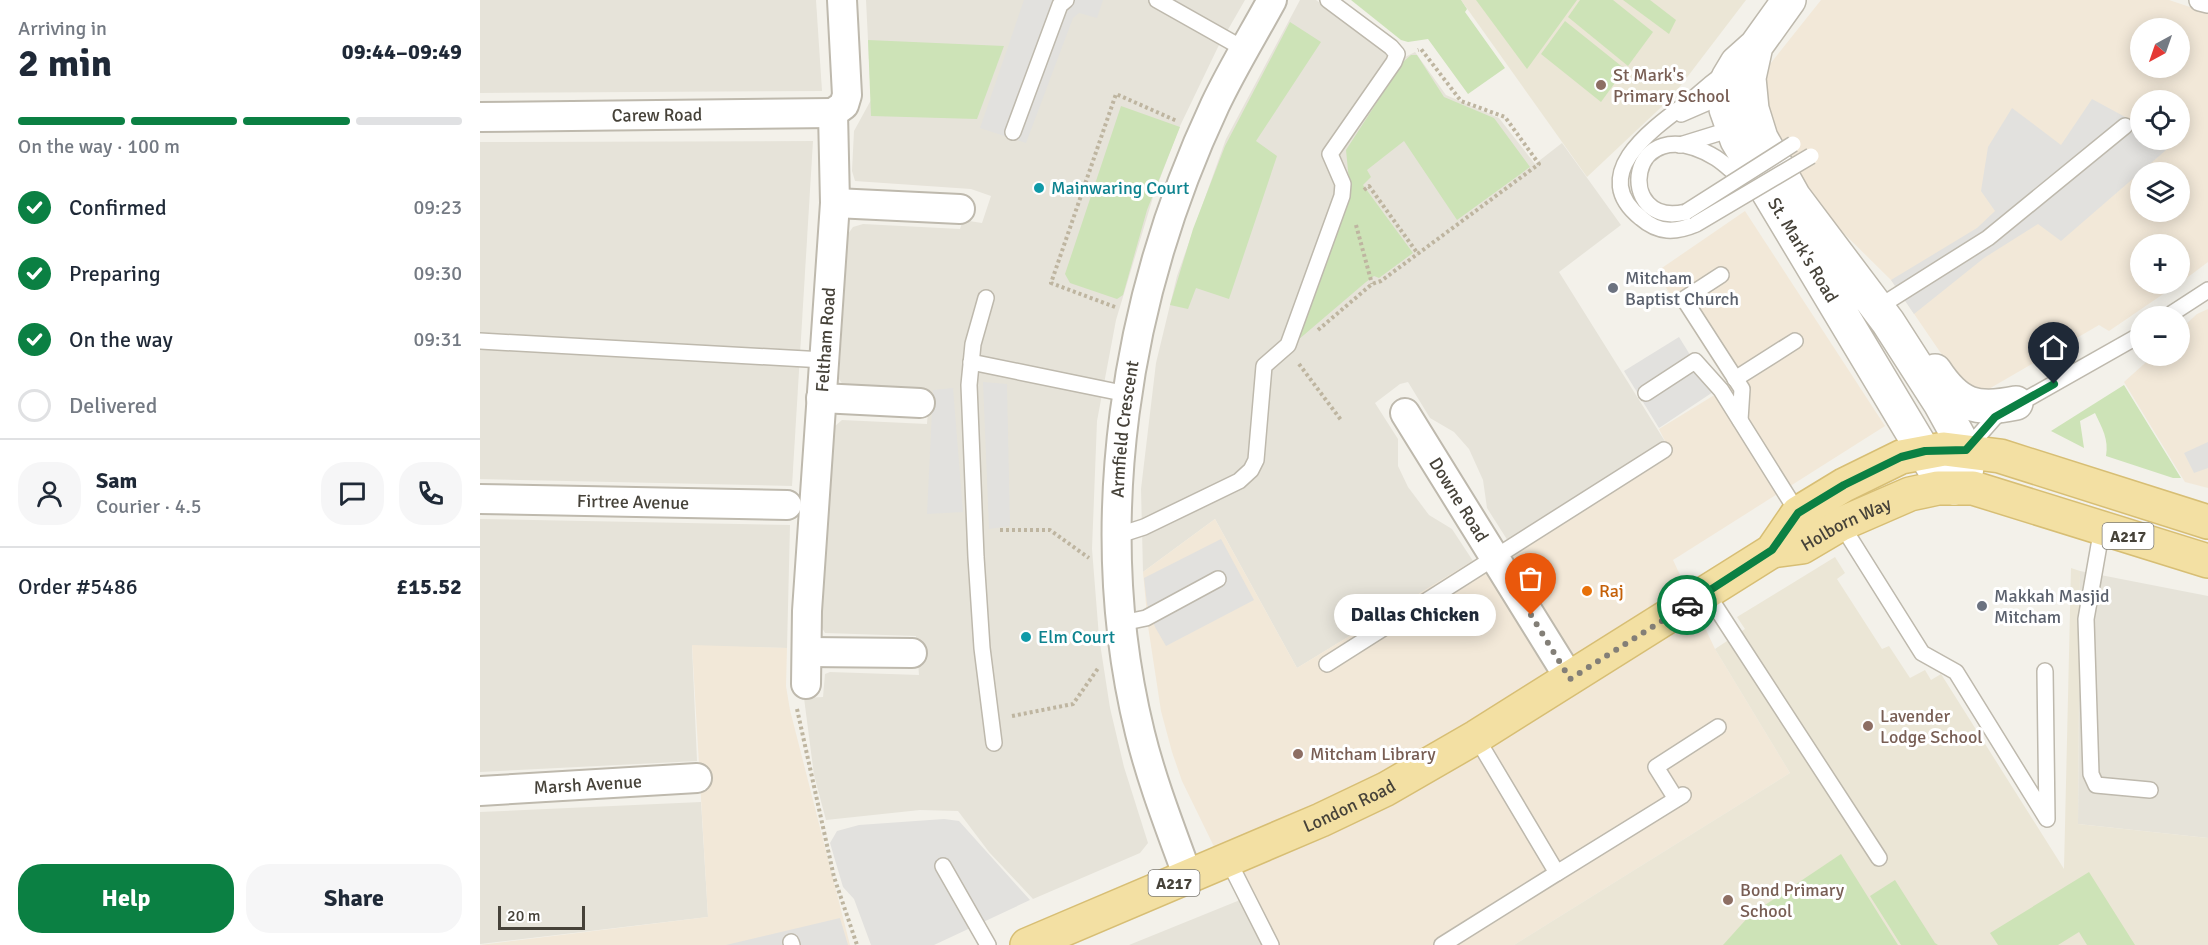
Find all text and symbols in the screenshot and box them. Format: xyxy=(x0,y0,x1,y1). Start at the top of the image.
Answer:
text: Arriving in xyxy=(18,16,107,41)
north arrow xyxy=(2130,18,2190,78)
map controls xyxy=(2130,18,2190,366)
text: 09:44–09:49 xyxy=(342,38,462,65)
text: 2 min xyxy=(18,39,112,87)
place label: St Mark's Primary School xyxy=(1613,64,1730,107)
marker: St Mark's Primary School xyxy=(1594,78,1608,92)
button: locate xyxy=(2130,90,2190,150)
street label: Carew Road xyxy=(612,103,702,127)
text: On the way · 100 m xyxy=(18,134,180,159)
button: layers xyxy=(2130,162,2190,222)
place label: Mainwaring Court xyxy=(1051,177,1189,199)
marker: Mainwaring Court xyxy=(1032,181,1046,195)
icon: check xyxy=(18,191,51,224)
text: Confirmed xyxy=(69,194,167,221)
street label: St. Mark's Road xyxy=(1763,194,1843,306)
text: 09:23 xyxy=(413,195,462,220)
button: + xyxy=(2130,234,2190,294)
icon: check xyxy=(18,257,51,290)
text: Preparing xyxy=(69,260,161,287)
text: 09:30 xyxy=(413,261,462,286)
place label: Mitcham Baptist Church xyxy=(1625,267,1739,310)
marker: Mitcham Baptist Church xyxy=(1606,281,1620,295)
street label: Feltham Road xyxy=(811,286,840,393)
button: − xyxy=(2130,306,2190,366)
pin xyxy=(2028,322,2079,384)
icon: check xyxy=(18,323,51,356)
text: On the way xyxy=(69,326,173,353)
text: 09:31 xyxy=(413,327,462,352)
icon: home xyxy=(2037,331,2070,364)
street label: Armfield Crescent xyxy=(1106,359,1144,498)
text: Delivered xyxy=(69,392,157,419)
street label: Downe Road xyxy=(1424,453,1493,546)
button: person xyxy=(18,462,81,525)
button: chat xyxy=(321,462,384,525)
button: phone xyxy=(399,462,462,525)
text: Sam xyxy=(96,467,137,494)
street label: Firtree Avenue xyxy=(577,490,689,514)
street label: Holborn Way xyxy=(1797,492,1895,556)
text: Courier · 4.5 xyxy=(96,494,202,519)
road number: A217 xyxy=(2102,523,2154,549)
pin xyxy=(1505,553,1556,615)
icon: bag xyxy=(1514,562,1547,595)
text: Order #5486 xyxy=(18,573,138,600)
text: £15.52 xyxy=(396,573,462,600)
courier xyxy=(1657,575,1717,635)
place label: Raj xyxy=(1599,580,1624,602)
marker: Raj xyxy=(1580,584,1594,598)
place label: Makkah Masjid Mitcham xyxy=(1994,585,2110,628)
icon: car xyxy=(1671,589,1704,622)
callout: Dallas Chicken xyxy=(1333,594,1495,636)
marker: Makkah Masjid Mitcham xyxy=(1975,599,1989,613)
text: Dallas Chicken xyxy=(1351,602,1479,627)
place label: Elm Court xyxy=(1038,626,1115,648)
marker: Elm Court xyxy=(1019,630,1033,644)
place label: Lavender Lodge School xyxy=(1880,705,1983,748)
marker: Lavender Lodge School xyxy=(1861,719,1875,733)
place label: Mitcham Library xyxy=(1310,743,1436,765)
marker: Mitcham Library xyxy=(1291,747,1305,761)
street label: Marsh Avenue xyxy=(533,770,643,799)
street label: London Road xyxy=(1300,775,1399,837)
button: Help xyxy=(18,864,234,933)
button: Share xyxy=(246,864,462,933)
road number: A217 xyxy=(1148,870,1200,896)
place label: Bond Primary School xyxy=(1740,879,1845,922)
marker: Bond Primary School xyxy=(1721,893,1735,907)
scale bar xyxy=(498,903,585,930)
text: 20 m xyxy=(507,906,541,926)

